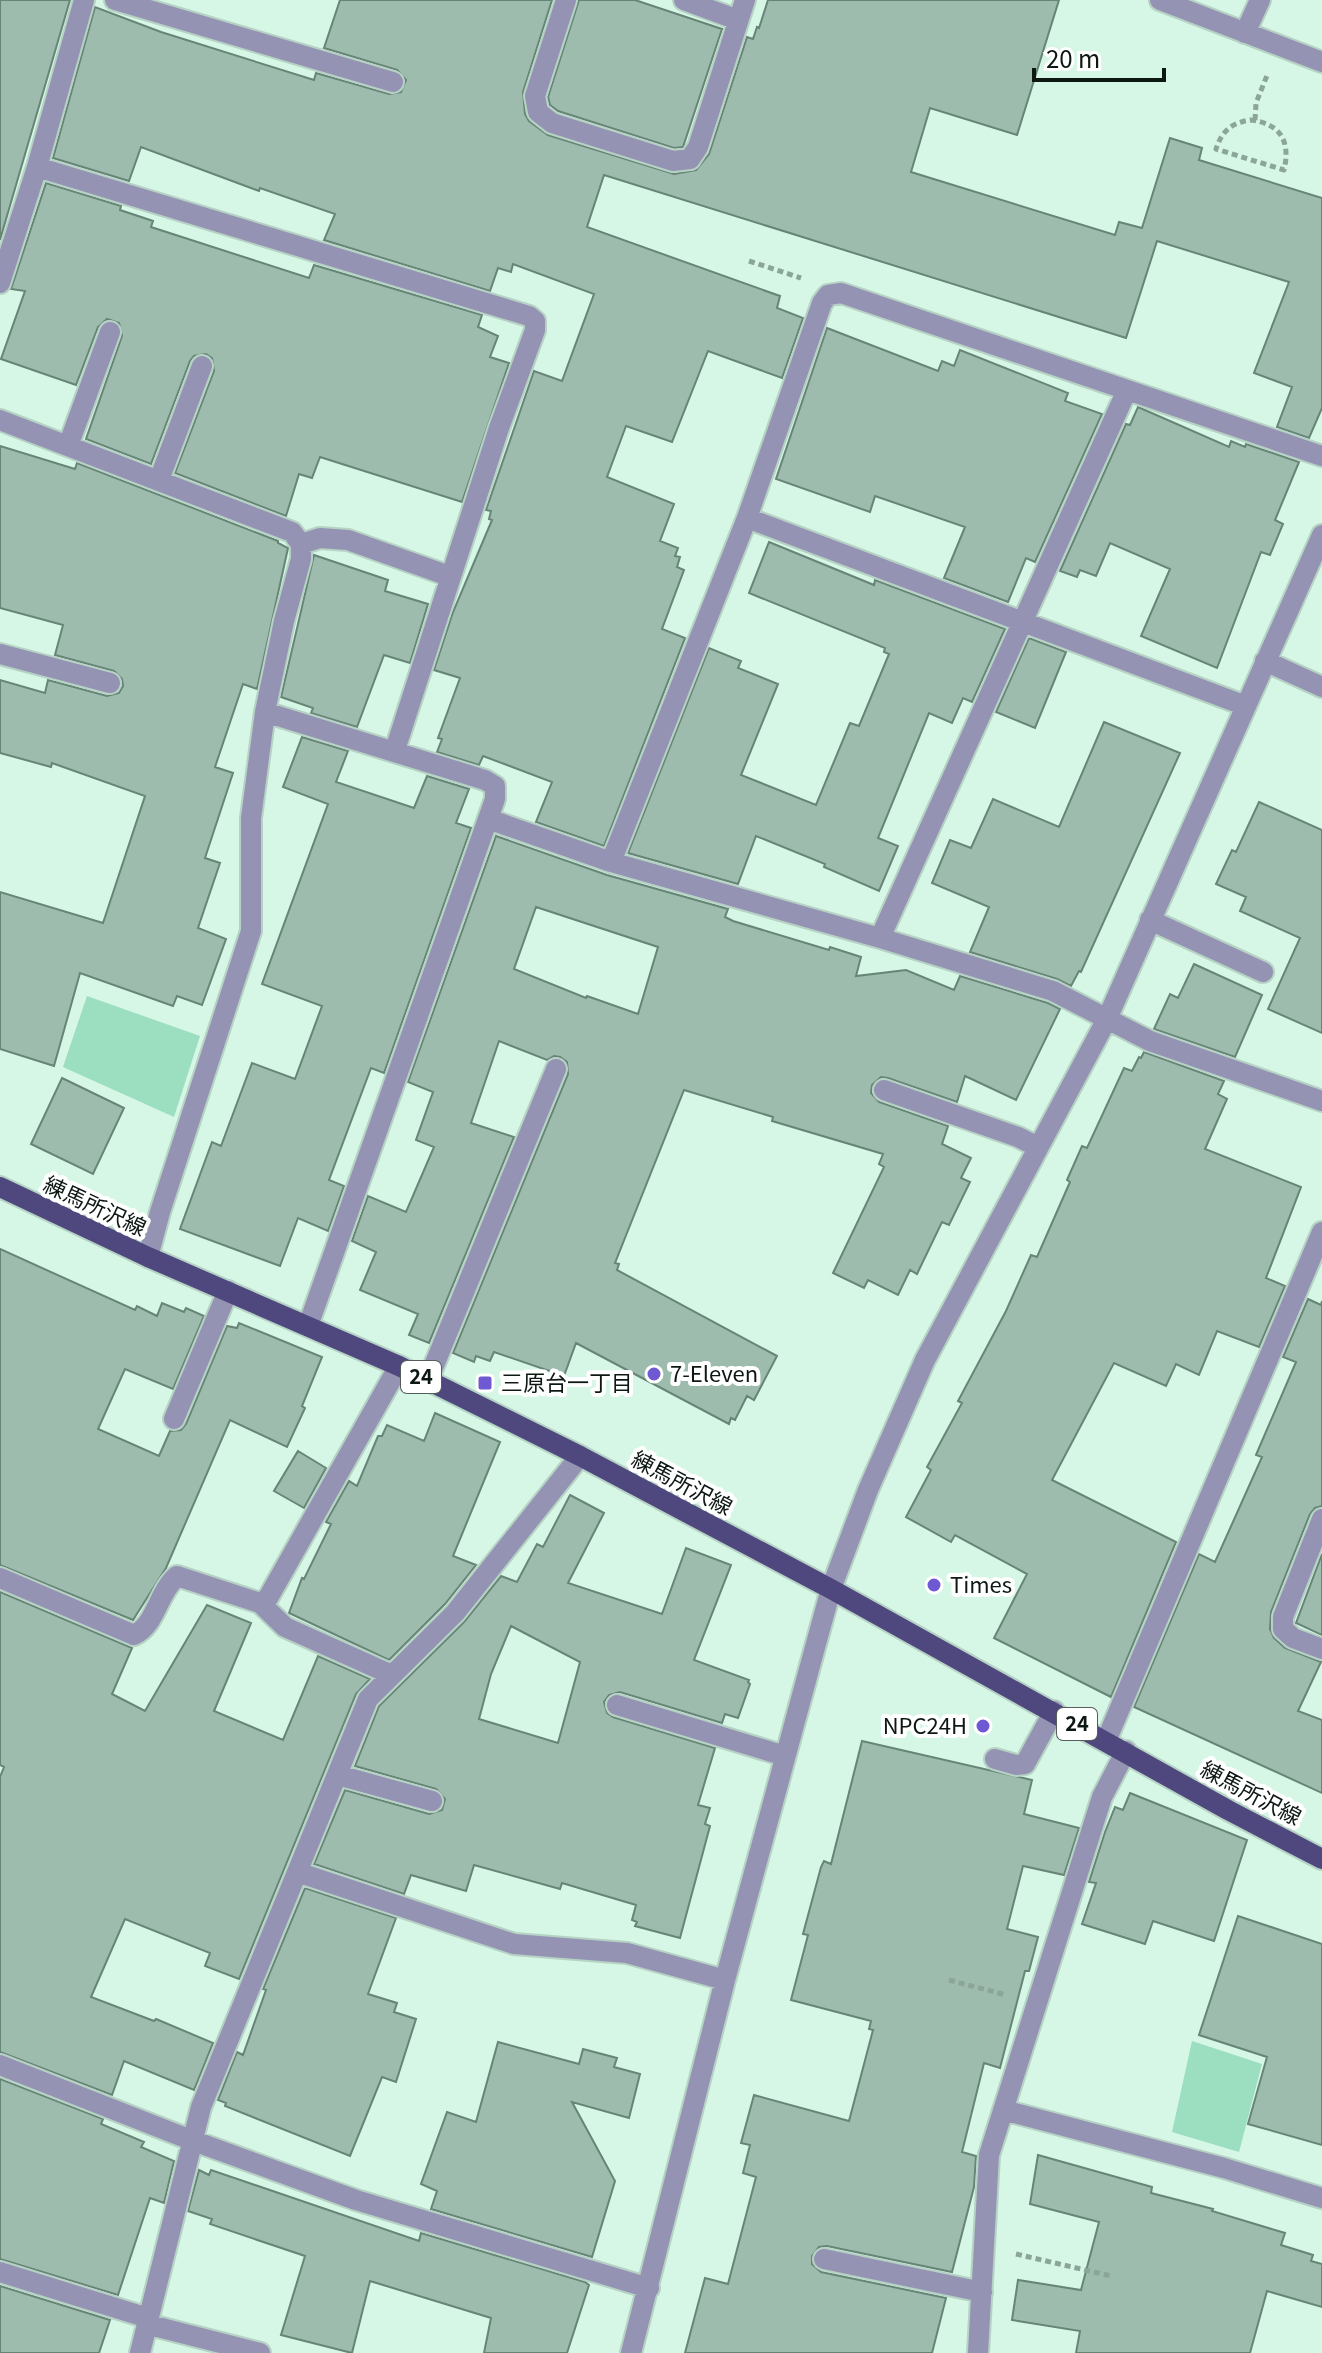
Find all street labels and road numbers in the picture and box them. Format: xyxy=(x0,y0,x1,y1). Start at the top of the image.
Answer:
street label: 練馬所沢線 xyxy=(39,1166,152,1242)
road number: 24 xyxy=(401,1361,441,1393)
street label: 練馬所沢線 xyxy=(627,1441,739,1521)
road number: 24 xyxy=(1057,1708,1097,1740)
street label: 練馬所沢線 xyxy=(1196,1751,1308,1831)

